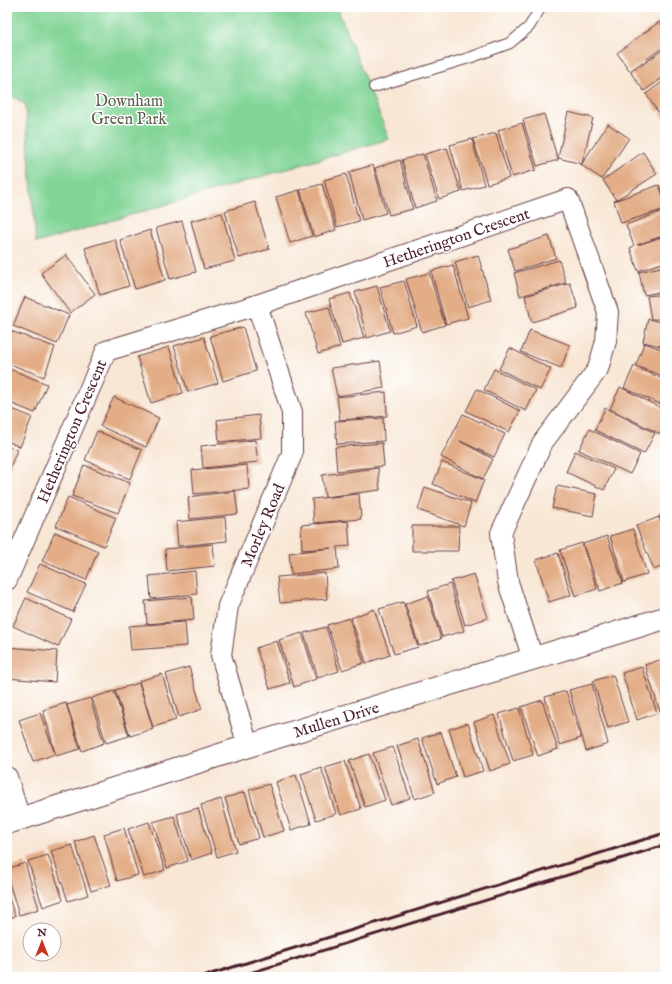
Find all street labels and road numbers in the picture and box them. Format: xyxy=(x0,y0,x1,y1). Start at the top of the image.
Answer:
street label: Hetherington Crescent xyxy=(381,204,533,273)
street label: Hetherington Crescent xyxy=(34,357,112,507)
street label: Morley Road xyxy=(237,481,291,570)
street label: Mullen Drive xyxy=(291,698,382,743)

